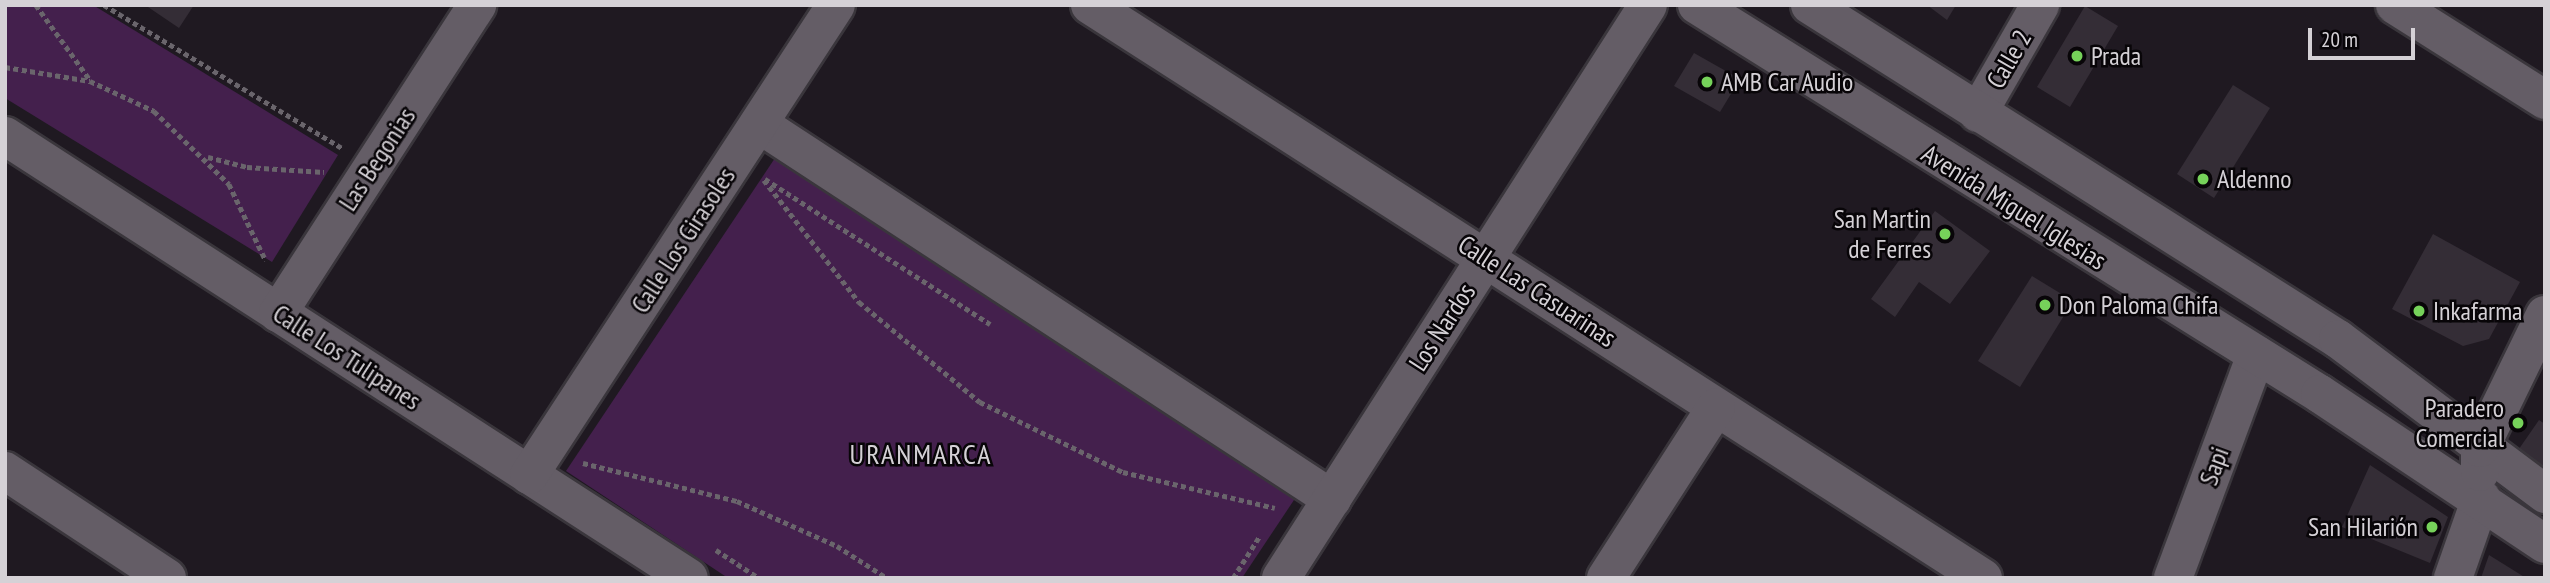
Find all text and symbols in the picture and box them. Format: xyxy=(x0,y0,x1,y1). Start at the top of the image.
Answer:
scale bar xyxy=(2312,14,2419,58)
street label: Calle 2 xyxy=(1980,24,2038,94)
text: 20 m xyxy=(2321,26,2358,53)
place label: Prada xyxy=(2091,40,2141,72)
marker: Prada xyxy=(2069,48,2085,64)
place label: AMB Car Audio xyxy=(1721,66,1854,98)
marker: AMB Car Audio xyxy=(1699,74,1715,90)
street label: Las Begonias xyxy=(332,102,422,216)
street label: Avenida Miguel Iglesias xyxy=(1916,138,2112,276)
street label: Calle Los Girasoles xyxy=(624,161,742,319)
place label: Aldenno xyxy=(2217,163,2291,195)
marker: Aldenno xyxy=(2195,171,2211,187)
place label: San Martin de Ferres xyxy=(1834,203,1931,264)
marker: San Martin de Ferres xyxy=(1937,226,1953,242)
street label: Calle Las Casuarinas xyxy=(1452,229,1622,353)
street label: Los Nardos xyxy=(1402,277,1482,377)
place label: Don Paloma Chifa xyxy=(2059,289,2218,321)
place label: Inkafarma xyxy=(2433,295,2522,327)
street label: Calle Los Tulipanes xyxy=(267,297,427,417)
marker: Don Paloma Chifa xyxy=(2037,297,2053,313)
marker: Inkafarma xyxy=(2411,303,2427,319)
place label: Paradero Comercial xyxy=(2415,392,2504,453)
marker: Paradero Comercial xyxy=(2510,415,2526,431)
district label: URANMARCA xyxy=(851,437,991,471)
street label: Sapi xyxy=(2193,443,2235,489)
place label: San Hilarión xyxy=(2308,511,2418,543)
marker: San Hilarión xyxy=(2424,519,2440,535)

